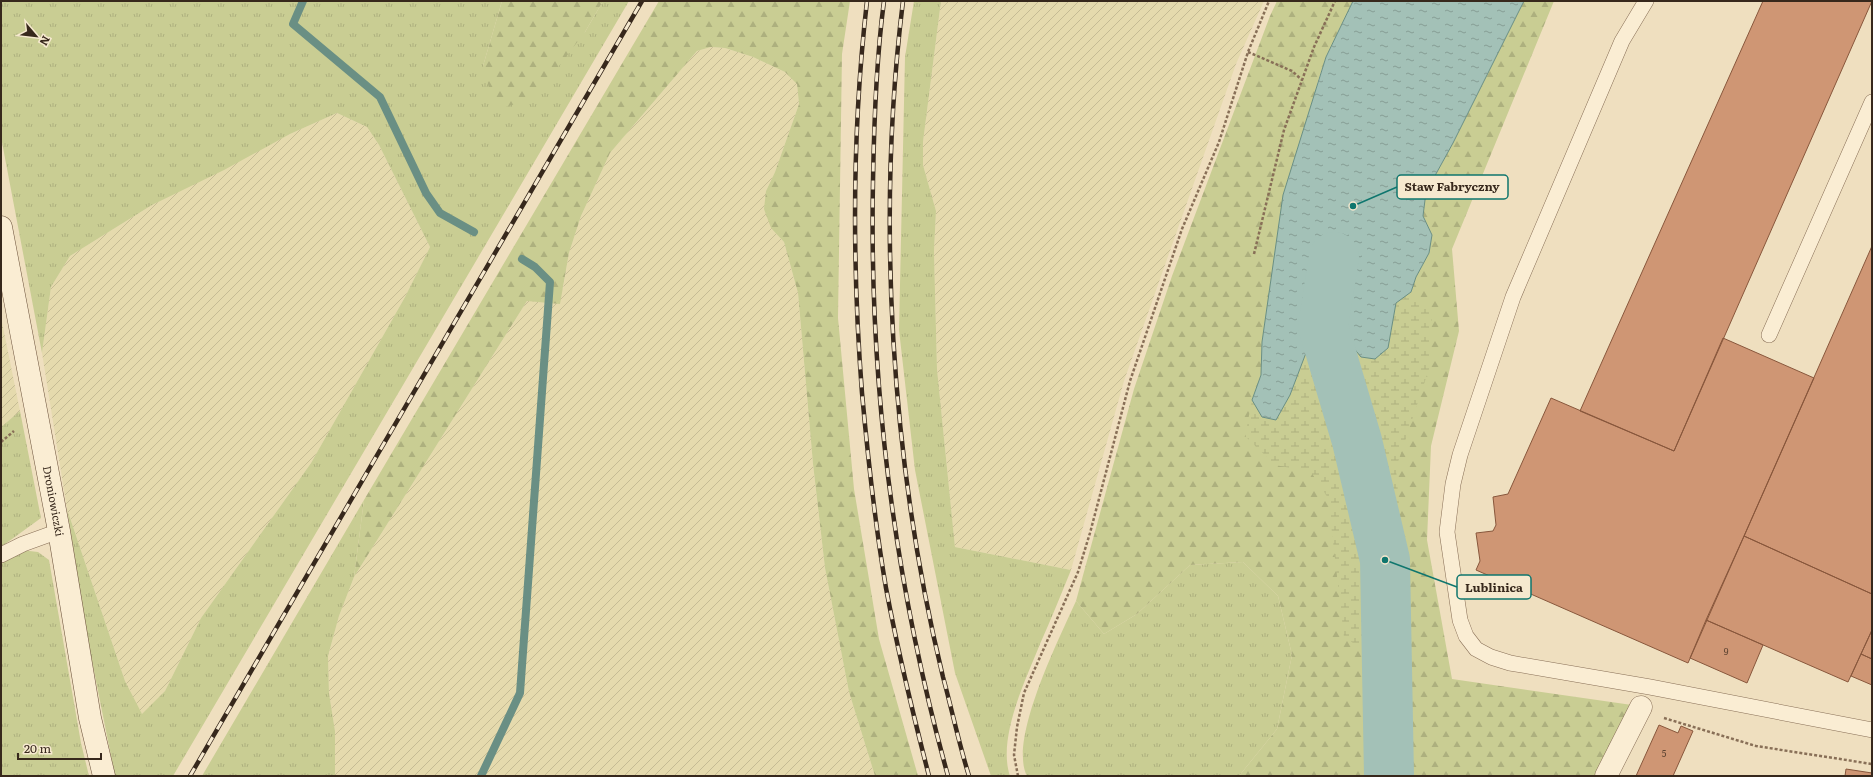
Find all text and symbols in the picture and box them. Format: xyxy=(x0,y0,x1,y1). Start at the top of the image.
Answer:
north arrow xyxy=(16,16,56,56)
text: N xyxy=(36,33,55,49)
callout: Staw Fabryczny xyxy=(1397,175,1508,199)
text: Staw Fabryczny xyxy=(1404,177,1500,195)
street label: Droniowiczki xyxy=(40,464,69,538)
callout: Lublinica xyxy=(1457,575,1531,599)
text: Lublinica xyxy=(1465,578,1523,596)
house number: 9 xyxy=(1724,644,1729,658)
scale bar xyxy=(18,735,101,761)
text: 20 m xyxy=(24,739,51,757)
house number: 5 xyxy=(1662,746,1667,760)

